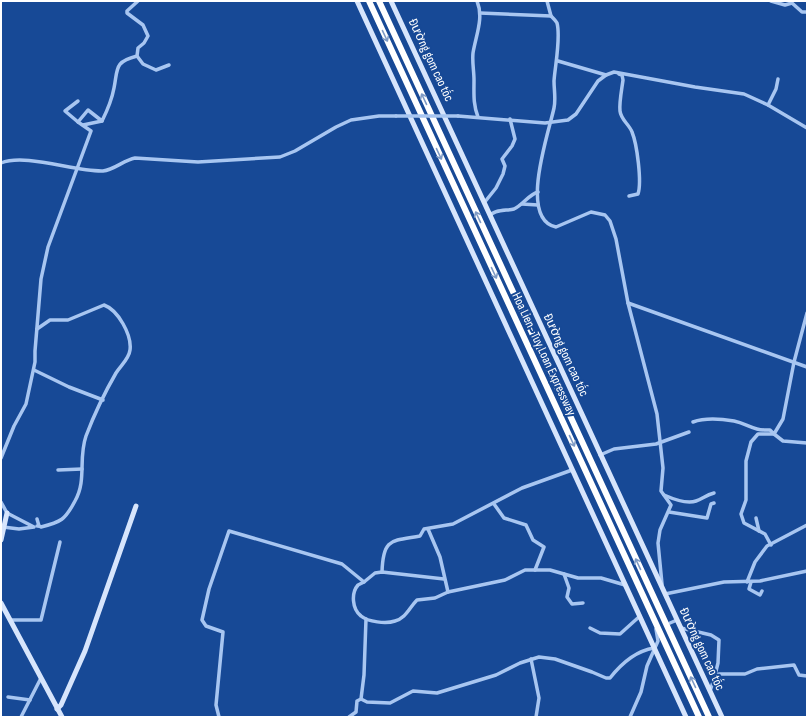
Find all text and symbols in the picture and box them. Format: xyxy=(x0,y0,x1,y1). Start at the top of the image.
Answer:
street label: Đường gom cao tốc xyxy=(405,16,457,104)
one-way arrow xyxy=(382,30,389,42)
one-way arrow xyxy=(420,93,427,105)
one-way arrow xyxy=(436,148,443,160)
one-way arrow xyxy=(474,211,481,223)
one-way arrow xyxy=(491,266,498,278)
street label: Hoa Lien- Tuy Loan Expressway xyxy=(508,290,580,418)
street label: Đường gom cao tốc xyxy=(540,311,592,399)
one-way arrow xyxy=(569,435,576,447)
one-way arrow xyxy=(634,558,641,570)
street label: Đường gom cao tốc xyxy=(676,605,728,693)
one-way arrow xyxy=(689,676,696,688)

